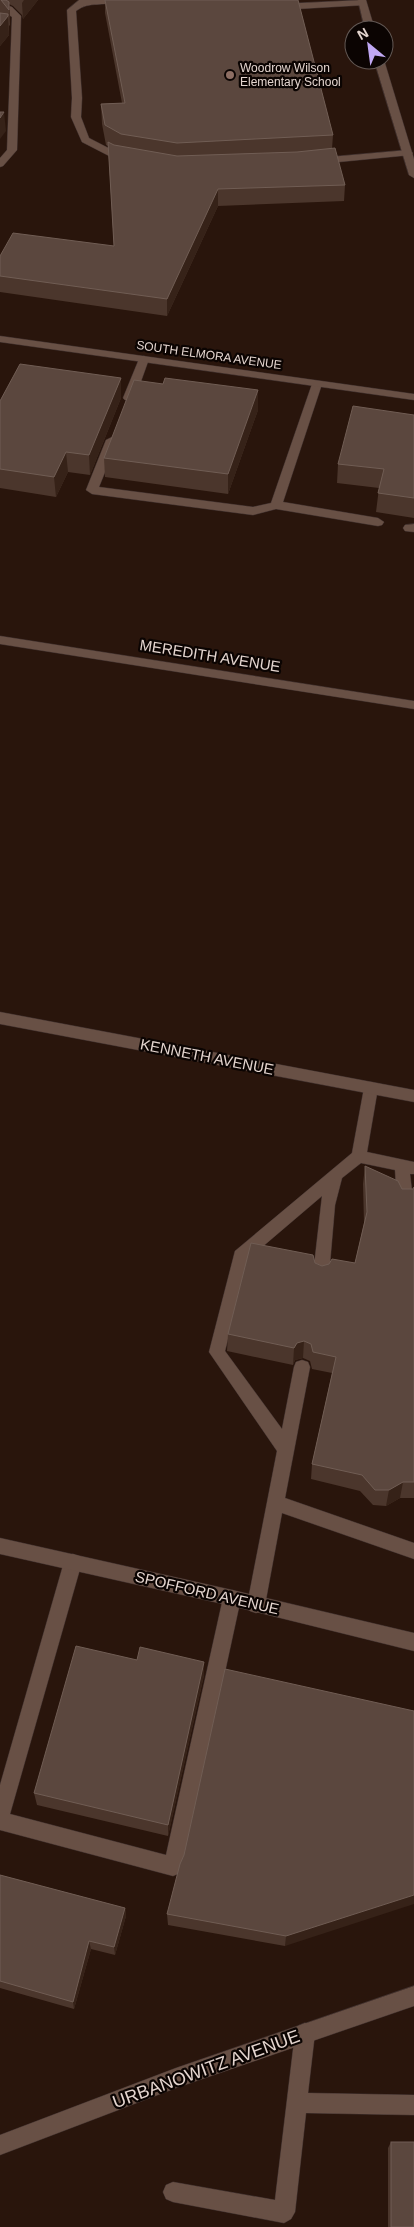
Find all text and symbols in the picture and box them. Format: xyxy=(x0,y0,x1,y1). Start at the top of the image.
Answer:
north arrow xyxy=(344,20,394,70)
text: N xyxy=(354,24,371,43)
place label: Woodrow Wilson Elementary School xyxy=(240,61,341,89)
marker: Woodrow Wilson Elementary School xyxy=(224,69,236,81)
street label: SOUTH ELMORA AVENUE xyxy=(135,338,283,372)
street label: MEREDITH AVENUE xyxy=(138,636,282,675)
street label: KENNETH AVENUE xyxy=(139,1035,275,1078)
street label: SPOFFORD AVENUE xyxy=(133,1568,281,1617)
street label: URBANOWITZ AVENUE xyxy=(110,2026,302,2112)

